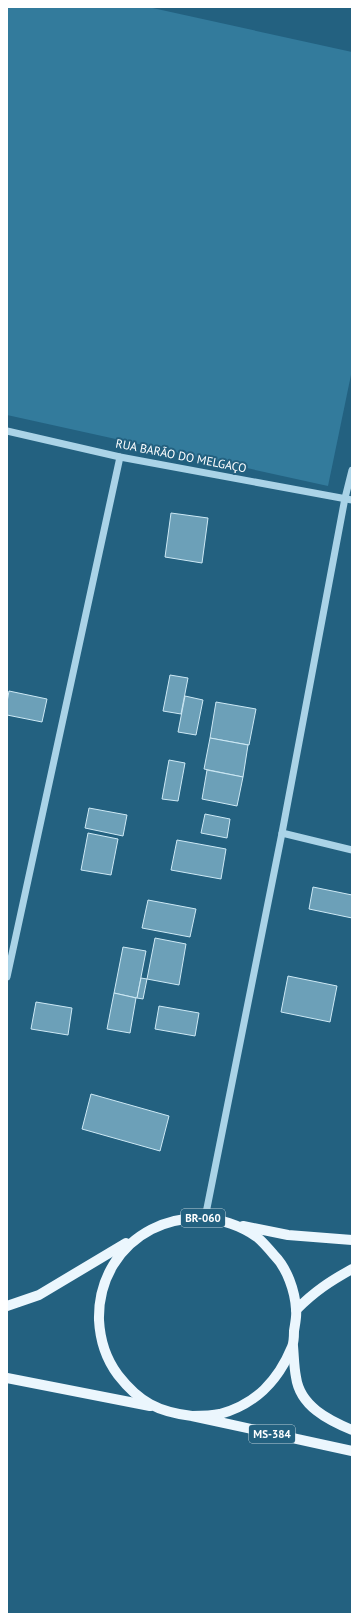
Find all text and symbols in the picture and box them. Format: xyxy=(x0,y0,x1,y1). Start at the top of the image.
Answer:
street label: RUA BARÃO DO MELGAÇO xyxy=(114,435,248,476)
road number: BR-060 xyxy=(181,1209,225,1227)
road number: MS-384 xyxy=(249,1425,295,1443)

